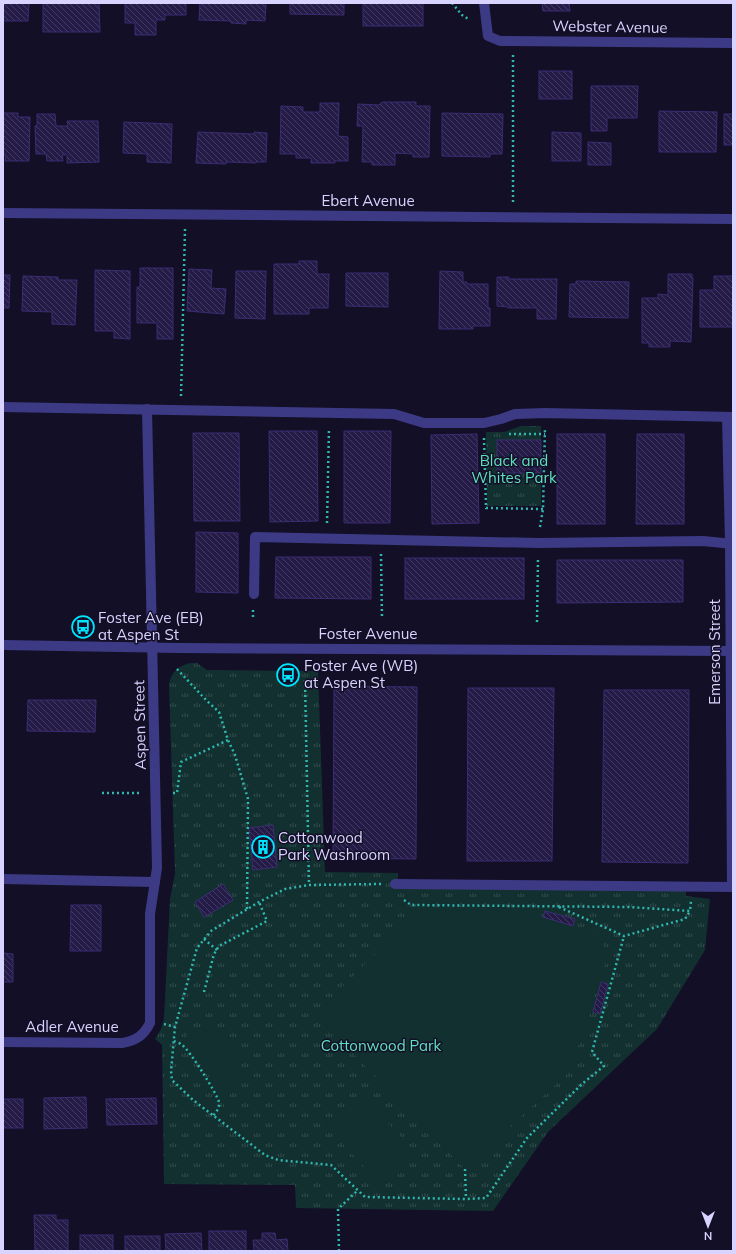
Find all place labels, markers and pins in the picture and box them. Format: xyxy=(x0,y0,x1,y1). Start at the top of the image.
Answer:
place label: Foster Ave (EB) at Aspen St xyxy=(98,608,204,644)
bus stop icon: Foster Ave (EB) at Aspen St xyxy=(70,614,96,640)
place label: Foster Ave (WB) at Aspen St xyxy=(304,656,418,692)
bus stop icon: Foster Ave (WB) at Aspen St xyxy=(275,662,301,688)
place label: Cottonwood Park Washroom xyxy=(278,828,390,864)
building icon: Cottonwood Park Washroom xyxy=(250,834,276,860)

